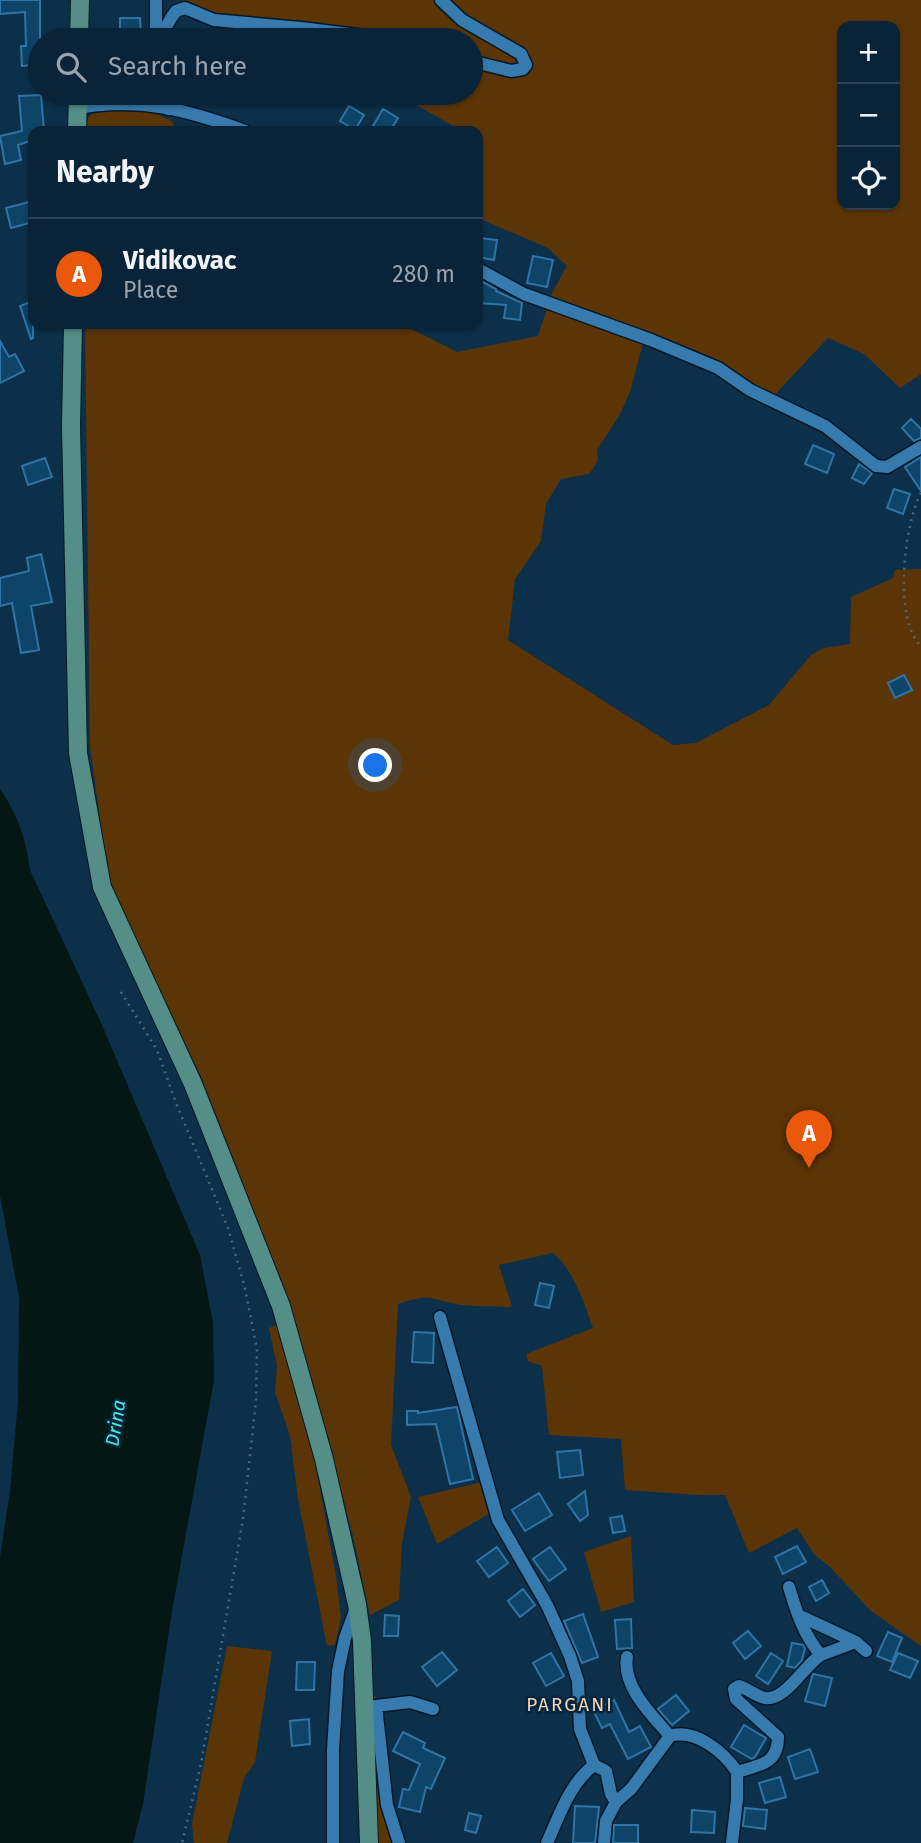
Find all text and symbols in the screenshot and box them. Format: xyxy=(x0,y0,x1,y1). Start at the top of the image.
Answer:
map controls xyxy=(837,21,900,210)
button: + xyxy=(837,21,900,84)
search box xyxy=(28,28,483,105)
icon: search xyxy=(52,48,90,86)
text: Search here xyxy=(108,51,247,82)
button: − xyxy=(837,84,900,147)
button: locate xyxy=(837,147,900,210)
text: Nearby xyxy=(56,154,154,190)
text: Vidikovac xyxy=(123,245,237,276)
text: A xyxy=(72,260,86,288)
text: 280 m xyxy=(392,260,455,288)
text: Place xyxy=(123,276,178,304)
your location xyxy=(358,748,392,782)
pin: A xyxy=(786,1110,832,1168)
water label: Drina xyxy=(100,1398,130,1448)
district label: PARGANI xyxy=(526,1693,614,1716)

